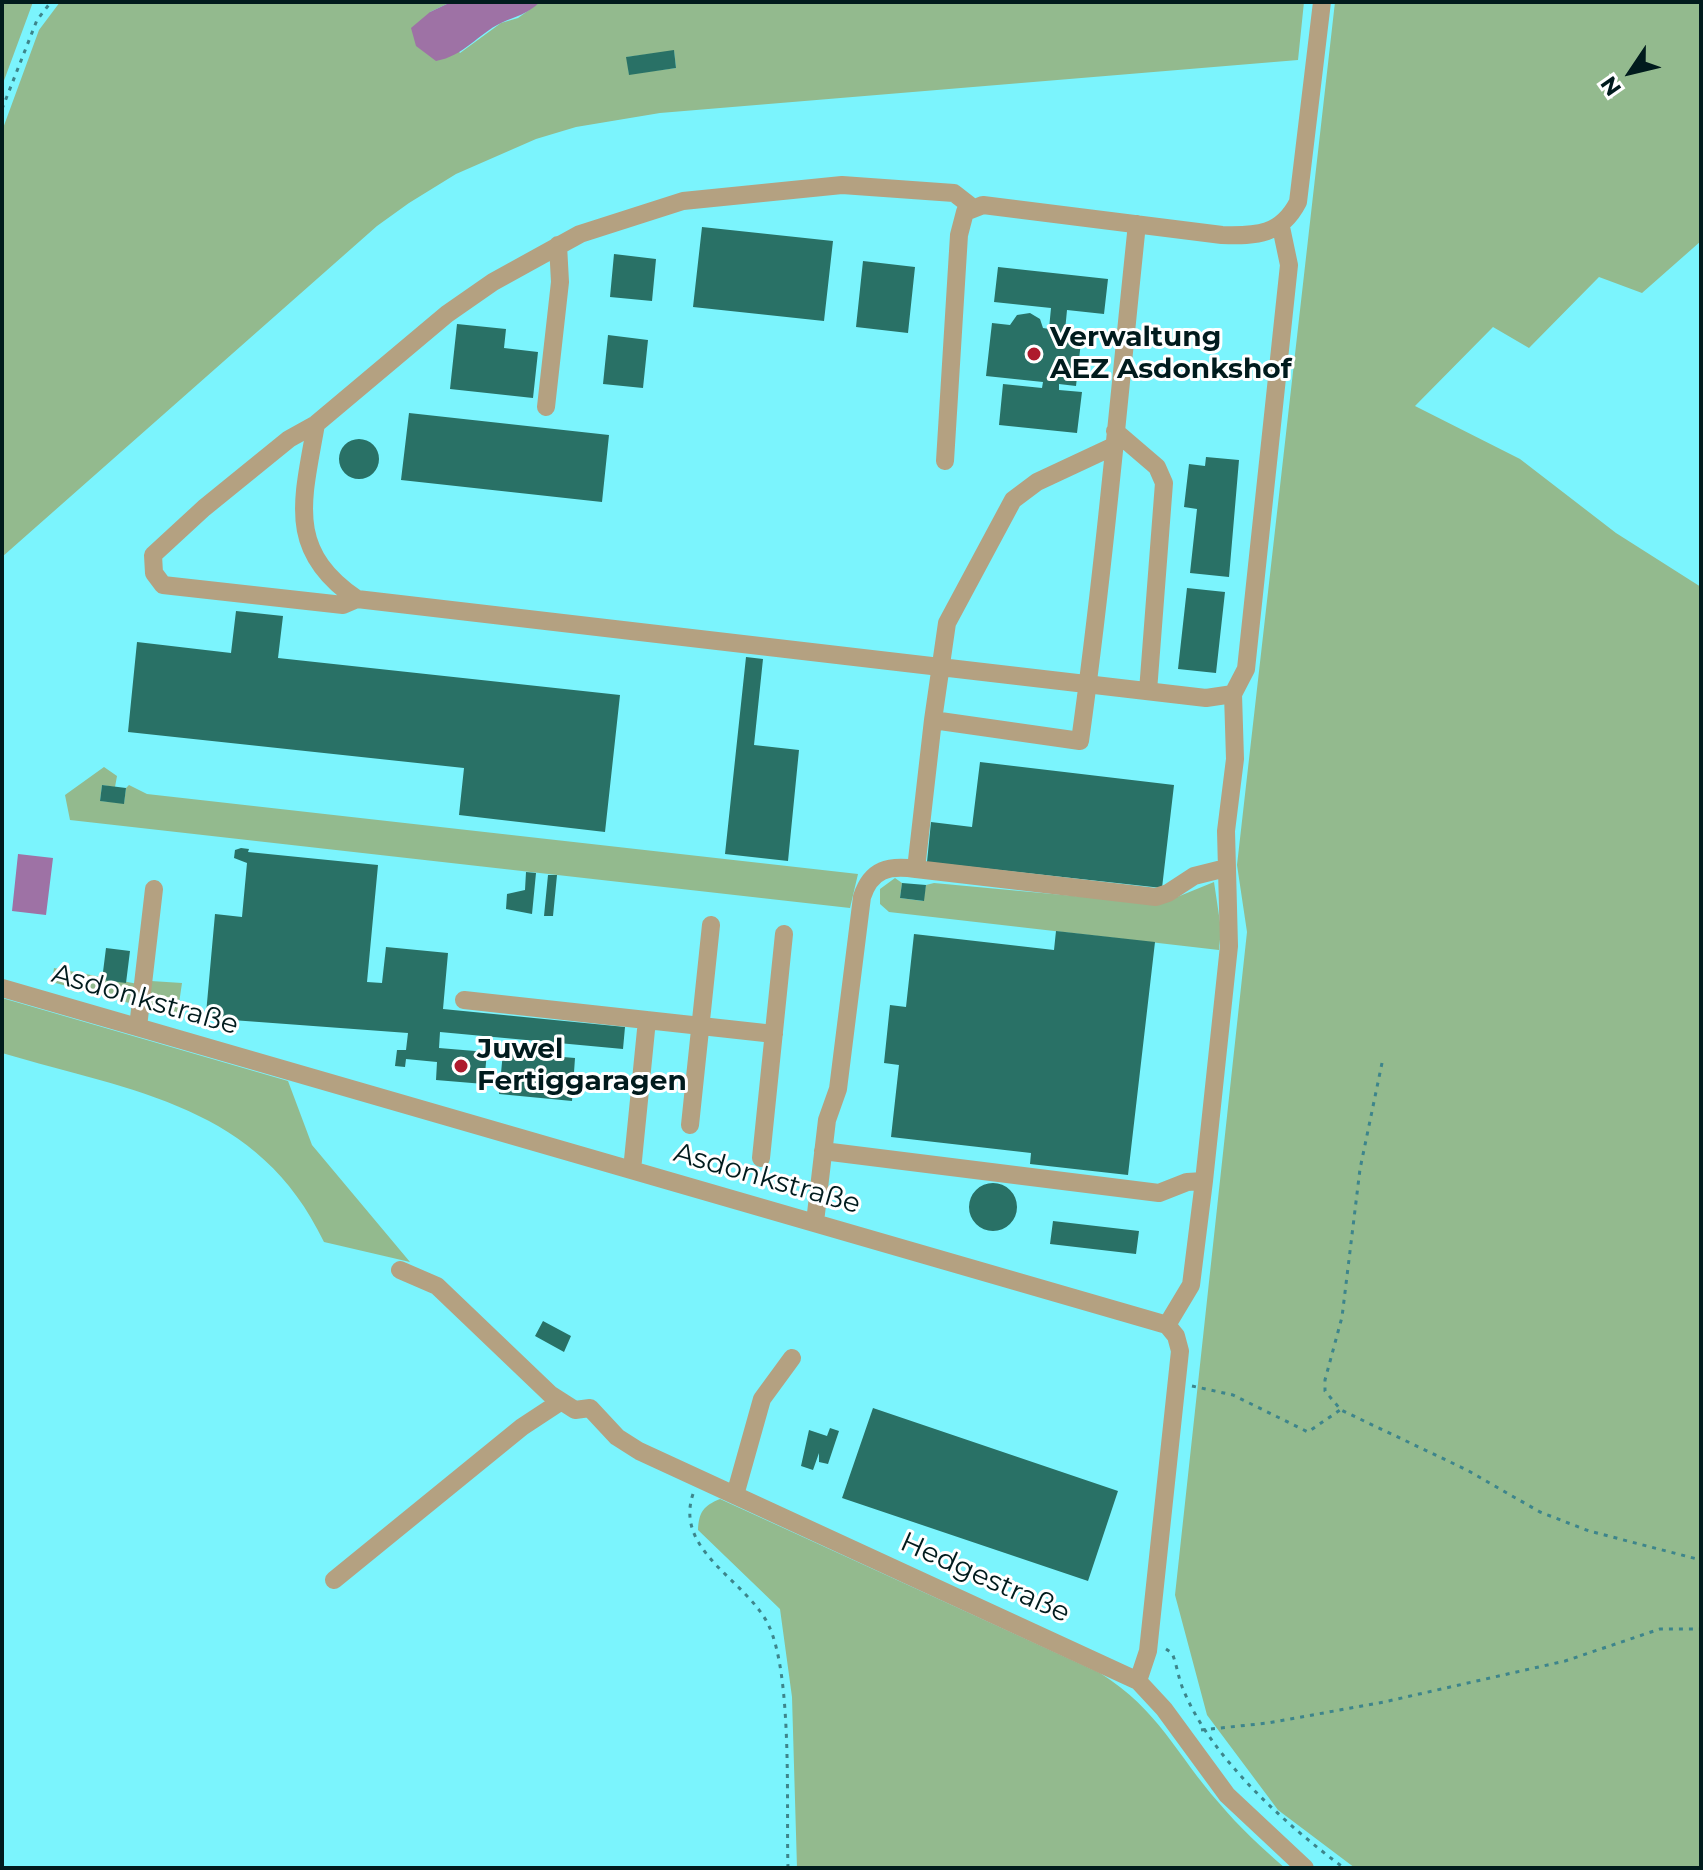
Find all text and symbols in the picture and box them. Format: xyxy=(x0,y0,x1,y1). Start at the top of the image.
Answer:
north arrow xyxy=(1591,32,1671,112)
text: N xyxy=(1595,71,1627,101)
place label: Verwaltung AEZ Asdonkshof xyxy=(1050,321,1292,387)
marker: Verwaltung AEZ Asdonkshof xyxy=(1025,345,1043,363)
street label: Asdonkstraße xyxy=(48,957,242,1043)
place label: Juwel Fertiggaragen xyxy=(477,1033,687,1099)
marker: Juwel Fertiggaragen xyxy=(452,1057,470,1075)
street label: Asdonkstraße xyxy=(670,1136,864,1222)
street label: Hedgestraße xyxy=(895,1526,1075,1630)

